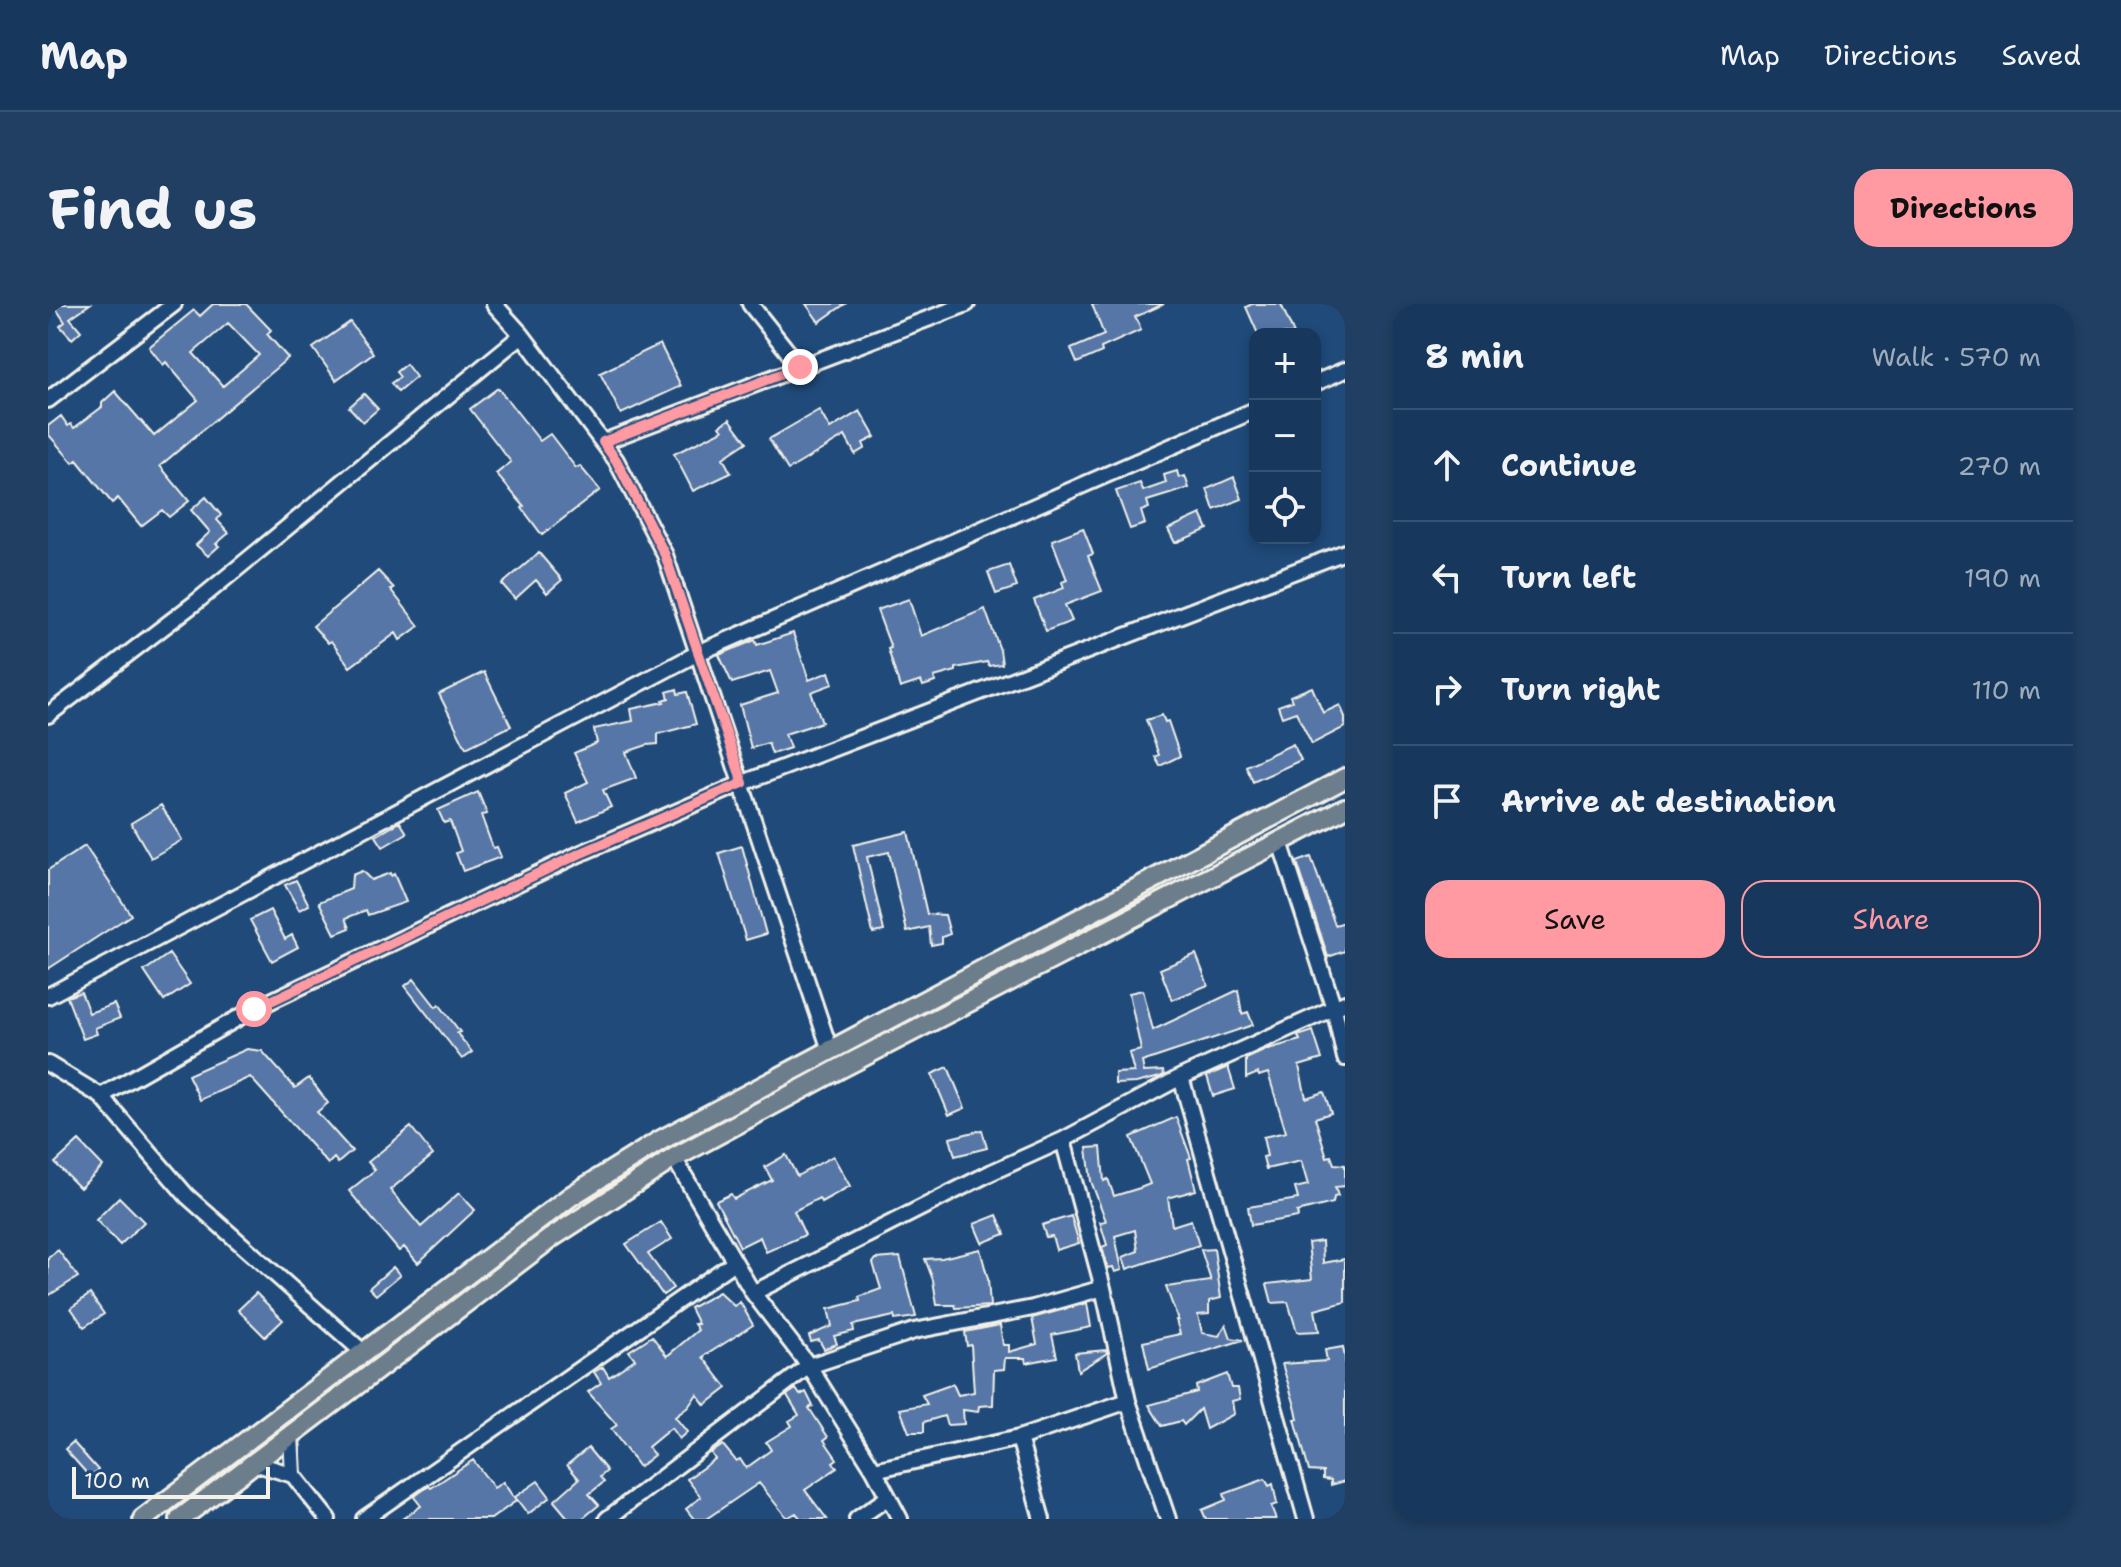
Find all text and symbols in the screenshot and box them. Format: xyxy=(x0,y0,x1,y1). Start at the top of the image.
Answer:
text: Map xyxy=(40,30,128,81)
text: Map xyxy=(1720,36,1780,74)
text: Directions xyxy=(1824,36,1958,74)
text: Saved xyxy=(2002,36,2081,74)
button: Directions xyxy=(1854,169,2073,247)
text: Find us xyxy=(48,171,257,246)
map controls xyxy=(1249,328,1321,544)
button: + xyxy=(1249,328,1321,400)
text: 8 min xyxy=(1425,333,1524,379)
text: Walk · 570 m xyxy=(1871,339,2041,374)
route end xyxy=(782,349,818,385)
button: − xyxy=(1249,400,1321,472)
icon: ahead xyxy=(1425,443,1469,487)
text: Continue xyxy=(1501,445,1637,486)
text: 270 m xyxy=(1958,448,2041,483)
button: locate xyxy=(1249,472,1321,544)
icon: left xyxy=(1425,555,1469,599)
text: Turn left xyxy=(1501,557,1636,598)
text: 190 m xyxy=(1964,560,2041,595)
icon: right xyxy=(1425,667,1469,711)
text: Turn right xyxy=(1501,669,1660,710)
text: 110 m xyxy=(1971,672,2041,707)
icon: arrive xyxy=(1425,779,1469,823)
text: Arrive at destination xyxy=(1501,781,1836,822)
button: Save xyxy=(1425,880,1725,958)
button: Share xyxy=(1741,880,2041,958)
route start xyxy=(236,991,272,1027)
scale bar xyxy=(72,1463,270,1499)
text: 100 m xyxy=(84,1466,150,1495)

